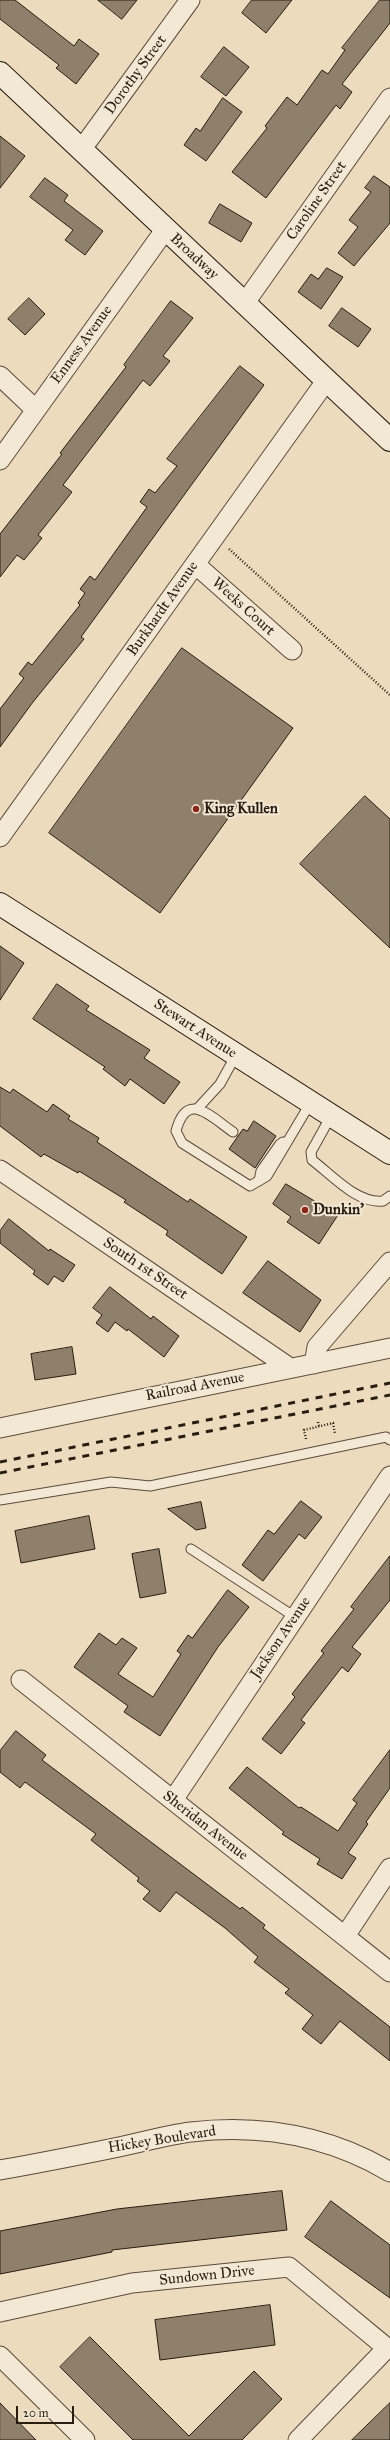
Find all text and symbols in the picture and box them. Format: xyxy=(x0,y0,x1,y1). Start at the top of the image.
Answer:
street label: Dorothy Street xyxy=(101,32,171,118)
street label: Caroline Street xyxy=(283,158,351,244)
street label: Broadway xyxy=(166,230,222,284)
street label: Enness Avenue xyxy=(48,302,116,388)
street label: Burkhardt Avenue xyxy=(124,558,202,660)
street label: Weeks Court xyxy=(208,574,278,640)
place label: King Kullen xyxy=(204,800,278,818)
marker: King Kullen xyxy=(191,804,201,814)
street label: Stewart Avenue xyxy=(150,995,240,1063)
place label: Dunkin' xyxy=(313,1201,364,1219)
marker: Dunkin' xyxy=(300,1205,310,1215)
street label: South 1st Street xyxy=(99,1234,191,1304)
street label: Railroad Avenue xyxy=(144,1369,246,1405)
street label: Jackson Avenue xyxy=(247,1594,315,1682)
street label: Sheridan Avenue xyxy=(159,1787,251,1865)
street label: Hickey Boulevard xyxy=(107,2123,217,2157)
street label: Sundown Drive xyxy=(158,2262,256,2290)
scale bar xyxy=(18,2398,76,2424)
text: 20 m xyxy=(23,2406,49,2420)

